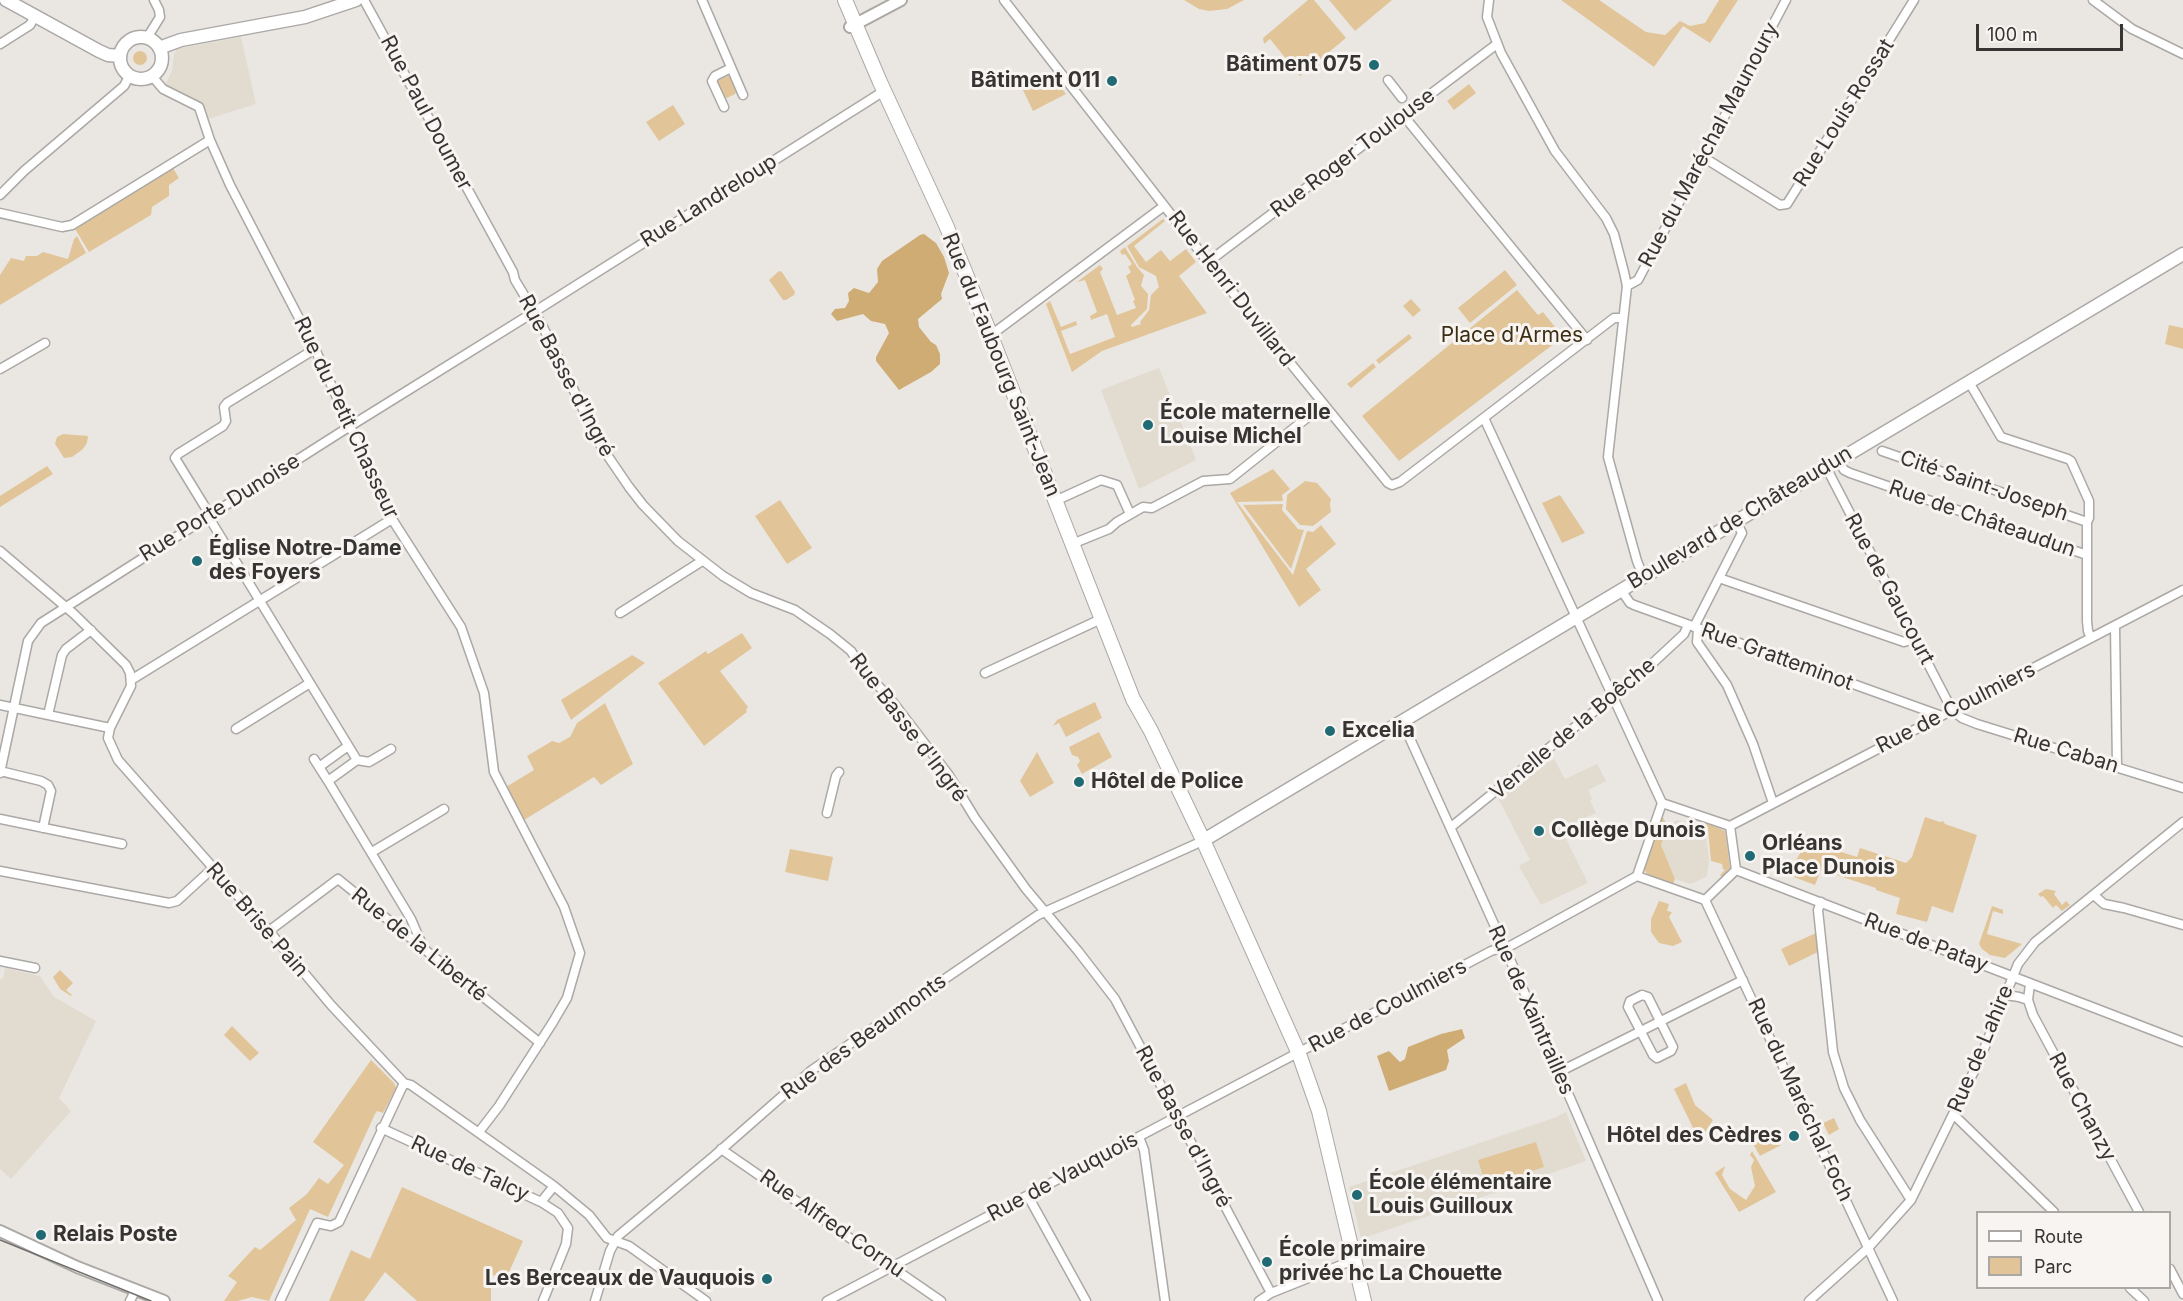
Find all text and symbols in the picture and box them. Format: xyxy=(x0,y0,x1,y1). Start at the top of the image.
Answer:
scale bar xyxy=(1979,12,2126,50)
street label: Rue du Maréchal Maunoury xyxy=(1634,18,1784,272)
text: 100 m xyxy=(1987,24,2038,45)
street label: Rue Paul Doumer xyxy=(375,31,477,195)
street label: Rue Louis Rossat xyxy=(1788,34,1900,192)
place label: Bâtiment 075 xyxy=(1226,52,1362,78)
marker: Bâtiment 075 xyxy=(1367,58,1381,72)
place label: Bâtiment 011 xyxy=(971,68,1100,94)
marker: Bâtiment 011 xyxy=(1105,74,1119,88)
street label: Rue Roger Toulouse xyxy=(1266,83,1440,223)
street label: Rue Landreloup xyxy=(636,149,782,253)
street label: Rue Henri Duvillard xyxy=(1162,206,1300,372)
street label: Rue du Faubourg Saint-Jean xyxy=(936,229,1066,501)
street label: Rue Basse d'Ingré xyxy=(513,291,619,461)
street label: Rue du Petit Chasseur xyxy=(288,313,404,523)
park label: Place d'Armes xyxy=(1441,323,1583,349)
place label: École maternelle Louise Michel xyxy=(1160,400,1331,450)
marker: École maternelle Louise Michel xyxy=(1141,418,1155,432)
street label: Boulevard de Châteaudun xyxy=(1623,441,1857,595)
street label: Cité Saint-Joseph xyxy=(1897,445,2071,527)
street label: Rue Porte Dunoise xyxy=(135,449,305,567)
street label: Rue de Châteaudun xyxy=(1885,475,2079,563)
street label: Rue de Gaucourt xyxy=(1839,509,1939,669)
place label: Église Notre-Dame des Foyers xyxy=(209,536,402,586)
marker: Église Notre-Dame des Foyers xyxy=(190,554,204,568)
street label: Rue Gratteminot xyxy=(1697,618,1857,696)
street label: Rue Basse d'Ingré xyxy=(844,649,972,807)
street label: Venelle de la Boêche xyxy=(1485,653,1661,805)
street label: Rue de Coulmiers xyxy=(1872,657,2040,759)
place label: Excelia xyxy=(1342,718,1415,744)
street label: Rue Caban xyxy=(2010,723,2122,779)
marker: Excelia xyxy=(1323,724,1337,738)
place label: Hôtel de Police xyxy=(1091,769,1244,795)
marker: Hôtel de Police xyxy=(1072,775,1086,789)
place label: Collège Dunois xyxy=(1551,818,1706,844)
marker: Collège Dunois xyxy=(1532,824,1546,838)
place label: Orléans Place Dunois xyxy=(1762,831,1895,881)
marker: Orléans Place Dunois xyxy=(1743,849,1757,863)
street label: Rue Brise Pain xyxy=(201,858,313,982)
street label: Rue de la Liberté xyxy=(346,883,492,1007)
street label: Rue de Patay xyxy=(1861,908,1991,978)
street label: Rue de Xaintrailles xyxy=(1482,921,1580,1099)
street label: Rue de Coulmiers xyxy=(1305,954,1471,1058)
street label: Rue des Beaumonts xyxy=(777,969,951,1105)
street label: Rue de Lahire xyxy=(1943,981,2019,1117)
street label: Rue du Maréchal Foch xyxy=(1742,994,1858,1206)
street label: Rue Basse d'Ingré xyxy=(1130,1042,1236,1212)
street label: Rue Chanzy xyxy=(2043,1048,2121,1166)
place label: Hôtel des Cèdres xyxy=(1607,1123,1782,1149)
street label: Rue de Vauquois xyxy=(983,1127,1143,1227)
marker: Hôtel des Cèdres xyxy=(1787,1129,1801,1143)
street label: Rue de Talcy xyxy=(407,1131,533,1207)
street label: Rue Alfred Cornu xyxy=(755,1165,909,1283)
place label: École élémentaire Louis Guilloux xyxy=(1369,1170,1552,1220)
marker: École élémentaire Louis Guilloux xyxy=(1350,1188,1364,1202)
legend xyxy=(1976,1211,2171,1289)
place label: Relais Poste xyxy=(53,1222,177,1248)
text: Route xyxy=(2034,1226,2083,1247)
marker: Relais Poste xyxy=(34,1228,48,1242)
place label: École primaire privée hc La Chouette xyxy=(1279,1237,1502,1287)
marker: École primaire privée hc La Chouette xyxy=(1260,1255,1274,1269)
text: Parc xyxy=(2034,1256,2072,1277)
place label: Les Berceaux de Vauquois xyxy=(485,1266,755,1292)
marker: Les Berceaux de Vauquois xyxy=(760,1272,774,1286)

